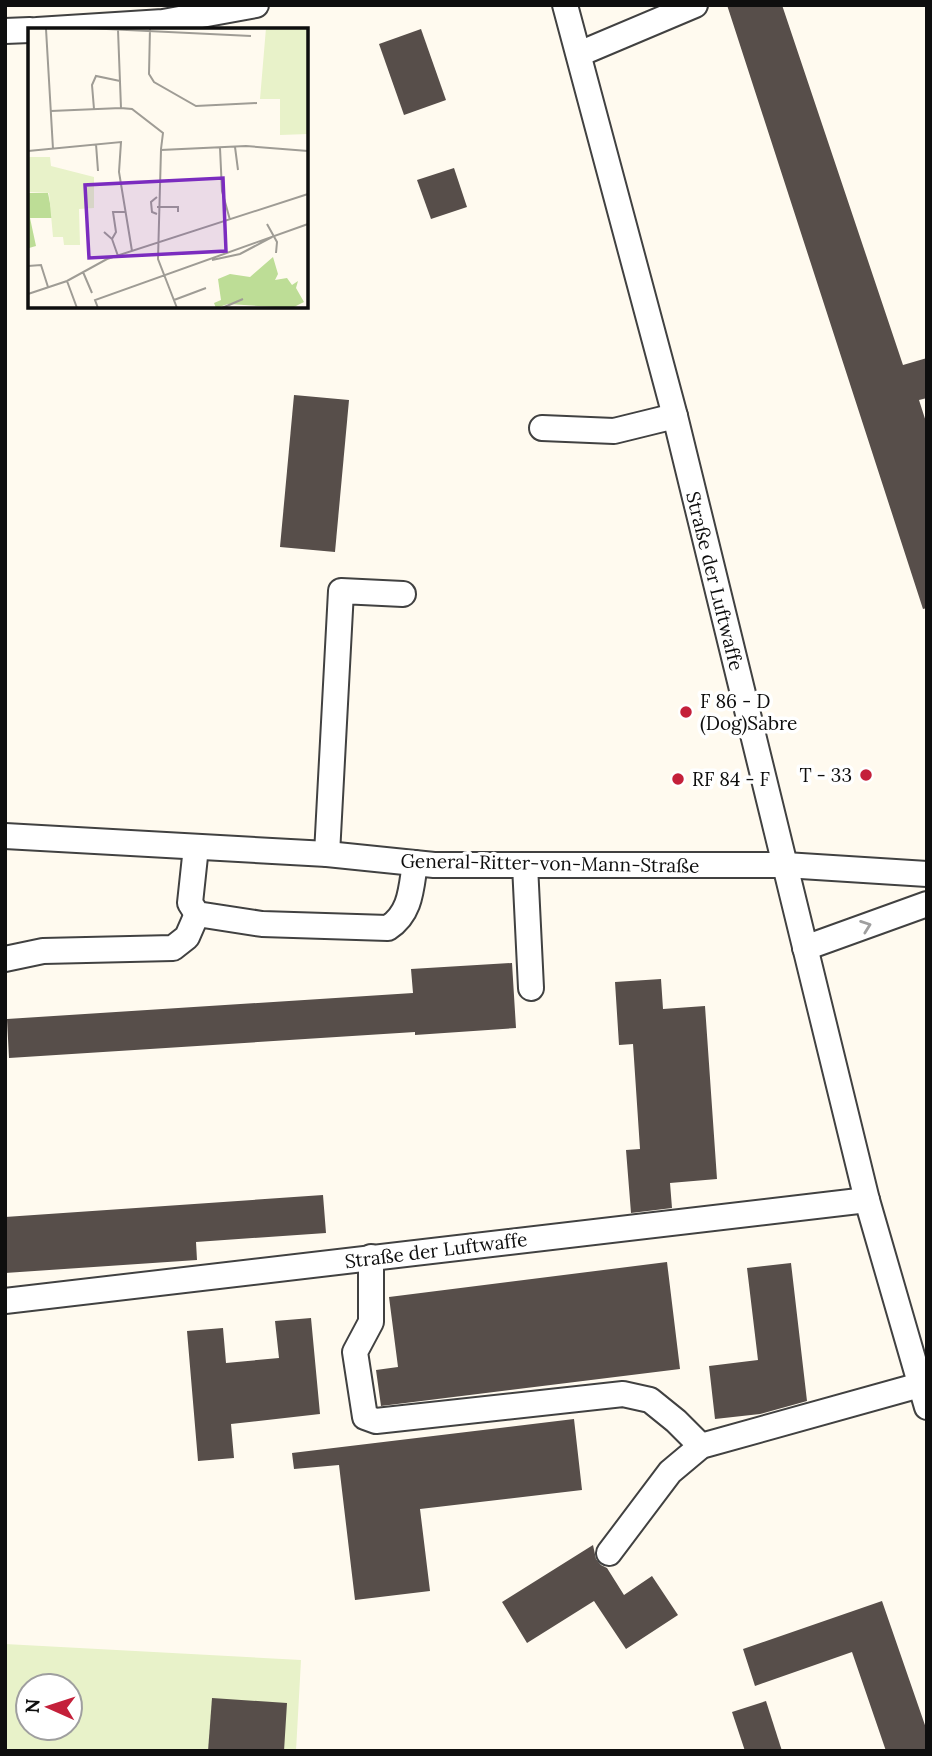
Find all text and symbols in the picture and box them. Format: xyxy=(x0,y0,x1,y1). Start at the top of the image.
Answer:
inset map xyxy=(28,28,308,308)
street label: Straße der Luftwaffe xyxy=(681,489,749,673)
place label: F 86 - D (Dog)Sabre xyxy=(700,689,797,736)
marker: F 86 - D (Dog)Sabre xyxy=(678,704,694,720)
place label: T - 33 xyxy=(799,763,852,787)
place label: RF 84 - F xyxy=(692,767,770,791)
marker: T - 33 xyxy=(858,767,874,783)
marker: RF 84 - F xyxy=(670,771,686,787)
street label: General-Ritter-von-Mann-Straße xyxy=(400,848,700,878)
one-way arrow xyxy=(859,920,871,934)
street label: Straße der Luftwaffe xyxy=(343,1227,529,1273)
north arrow xyxy=(14,1672,84,1742)
text: N xyxy=(20,1698,44,1714)

